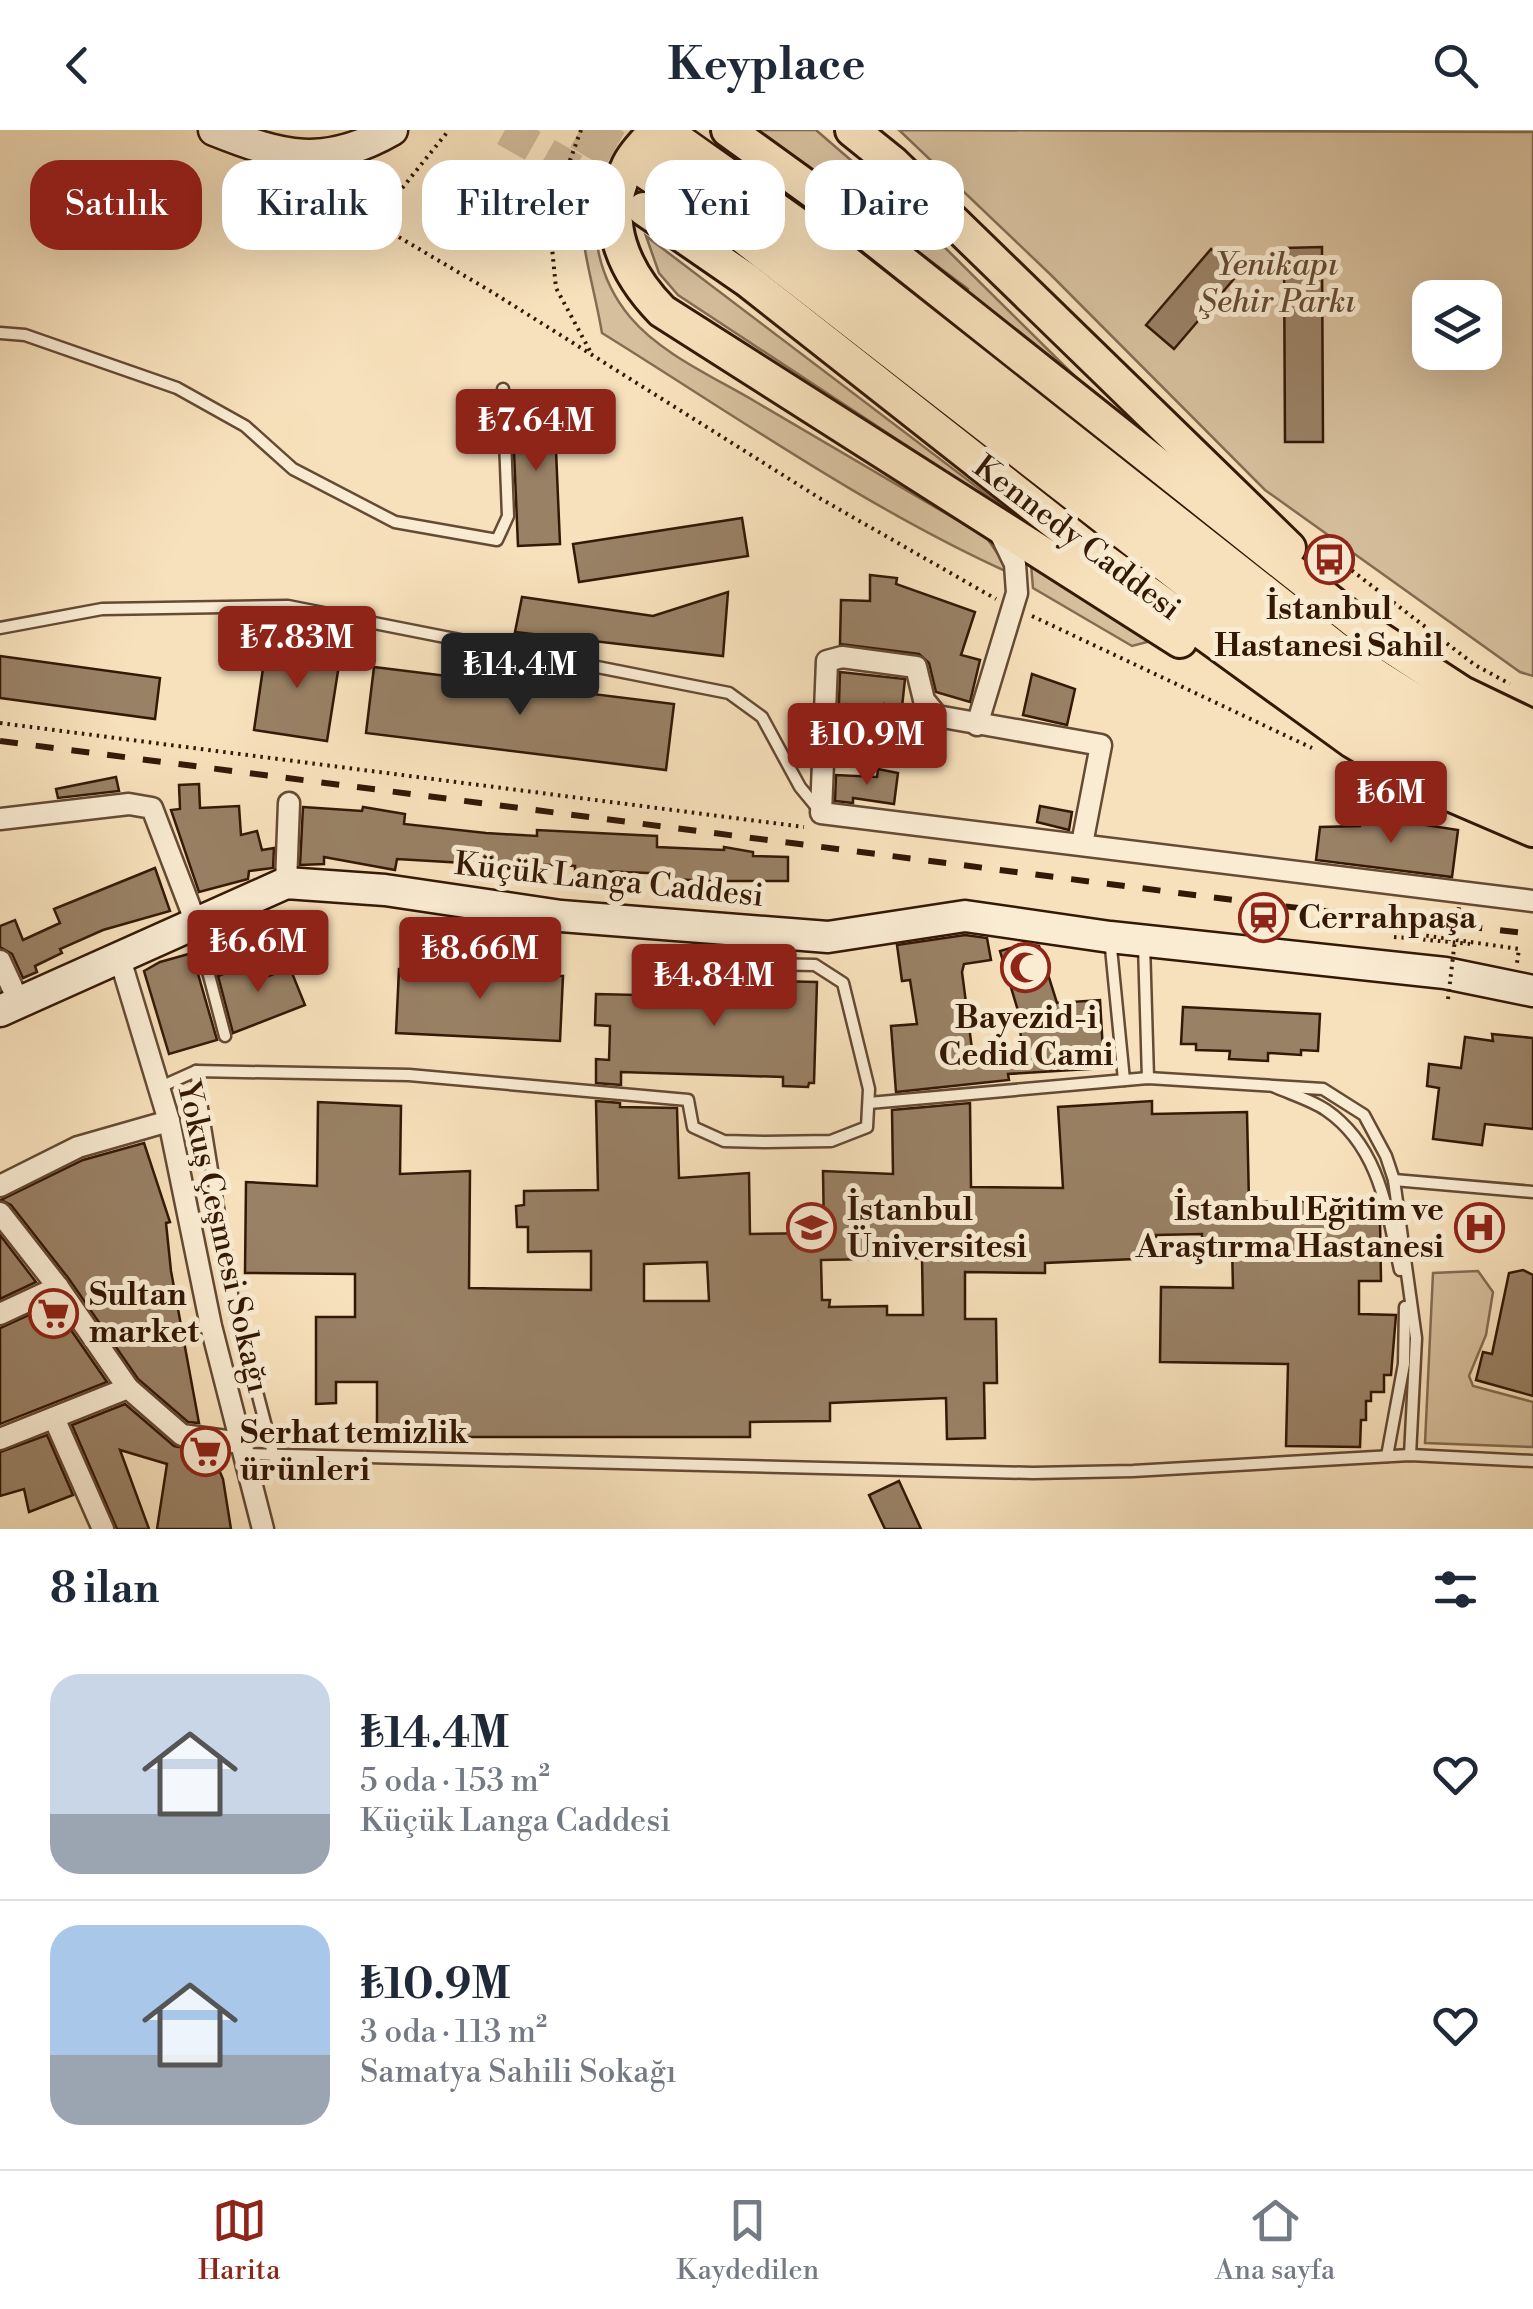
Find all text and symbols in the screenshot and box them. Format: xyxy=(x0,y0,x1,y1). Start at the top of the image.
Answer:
text: Keyplace xyxy=(668,37,865,94)
icon: back xyxy=(50,38,105,93)
icon: search xyxy=(1428,38,1483,93)
chip: Satılık xyxy=(30,160,202,250)
chip: Kiralık xyxy=(222,160,402,250)
chip: Filtreler xyxy=(422,160,625,250)
chip: Yeni xyxy=(645,160,785,250)
chip: Daire xyxy=(805,160,964,250)
park label: Yenikapı Şehir Parkı xyxy=(1199,245,1355,322)
map controls xyxy=(1412,280,1502,370)
button: layers xyxy=(1412,280,1502,370)
pin: ₺7.64M xyxy=(455,389,617,474)
text: ₺7.64M xyxy=(478,401,594,441)
street label: Kennedy Caddesi xyxy=(965,447,1189,629)
bus stop icon: İstanbul Hastanesi Sahil xyxy=(1303,533,1355,585)
place label: İstanbul Hastanesi Sahil xyxy=(1214,587,1444,666)
pin: ₺7.83M xyxy=(216,606,378,691)
text: ₺7.83M xyxy=(240,618,354,658)
pin: ₺14.4M xyxy=(439,633,601,718)
text: ₺14.4M xyxy=(463,645,577,685)
pin: ₺10.9M xyxy=(786,703,948,788)
text: ₺10.9M xyxy=(810,715,924,755)
pin: ₺6M xyxy=(1343,761,1439,846)
text: ₺6M xyxy=(1357,773,1425,813)
street label: Küçük Langa Caddesi xyxy=(452,844,766,916)
station icon: Cerrahpaşa xyxy=(1237,892,1289,944)
place label: Cerrahpaşa xyxy=(1298,898,1477,938)
pin: ₺6.6M xyxy=(188,910,328,995)
pin: ₺8.66M xyxy=(399,917,561,1002)
text: ₺6.6M xyxy=(209,922,307,962)
text: ₺8.66M xyxy=(421,929,539,969)
mosque icon: Bayezid-i Cedid Cami xyxy=(1000,942,1052,994)
pin: ₺4.84M xyxy=(633,944,795,1029)
text: ₺4.84M xyxy=(654,956,774,996)
place label: Bayezid-i Cedid Cami xyxy=(938,998,1114,1075)
street label: Yokuş Çeşmesi Sokağı xyxy=(167,1076,278,1396)
place label: İstanbul Üniversitesi xyxy=(847,1188,1027,1267)
place label: İstanbul Eğitim ve Araştırma Hastanesi xyxy=(1135,1188,1444,1267)
school or university icon: İstanbul Üniversitesi xyxy=(786,1202,838,1254)
hospital icon: İstanbul Eğitim ve Araştırma Hastanesi xyxy=(1453,1202,1505,1254)
place label: Sultan market xyxy=(89,1275,199,1352)
supermarket icon: Sultan market xyxy=(28,1287,80,1339)
place label: Serhat temizlik ürünleri xyxy=(240,1413,469,1490)
supermarket icon: Serhat temizlik ürünleri xyxy=(179,1425,231,1477)
icon: filters xyxy=(1428,1562,1483,1617)
text: 8 ilan xyxy=(50,1563,159,1616)
text: ₺14.4M xyxy=(360,1708,509,1761)
icon: home xyxy=(130,1714,250,1834)
icon: heart xyxy=(1428,1747,1483,1802)
text: 5 oda · 153 m² xyxy=(360,1761,550,1801)
text: Küçük Langa Caddesi xyxy=(360,1801,671,1841)
text: ₺10.9M xyxy=(360,1959,510,2012)
icon: home xyxy=(130,1965,250,2085)
icon: heart xyxy=(1428,1998,1483,2053)
text: 3 oda · 113 m² xyxy=(360,2012,547,2052)
text: Samatya Sahili Sokağı xyxy=(360,2052,677,2092)
tab: Harita xyxy=(198,2193,280,2288)
tab: Kaydedilen xyxy=(676,2193,819,2288)
tab: Ana sayfa xyxy=(1215,2193,1335,2288)

